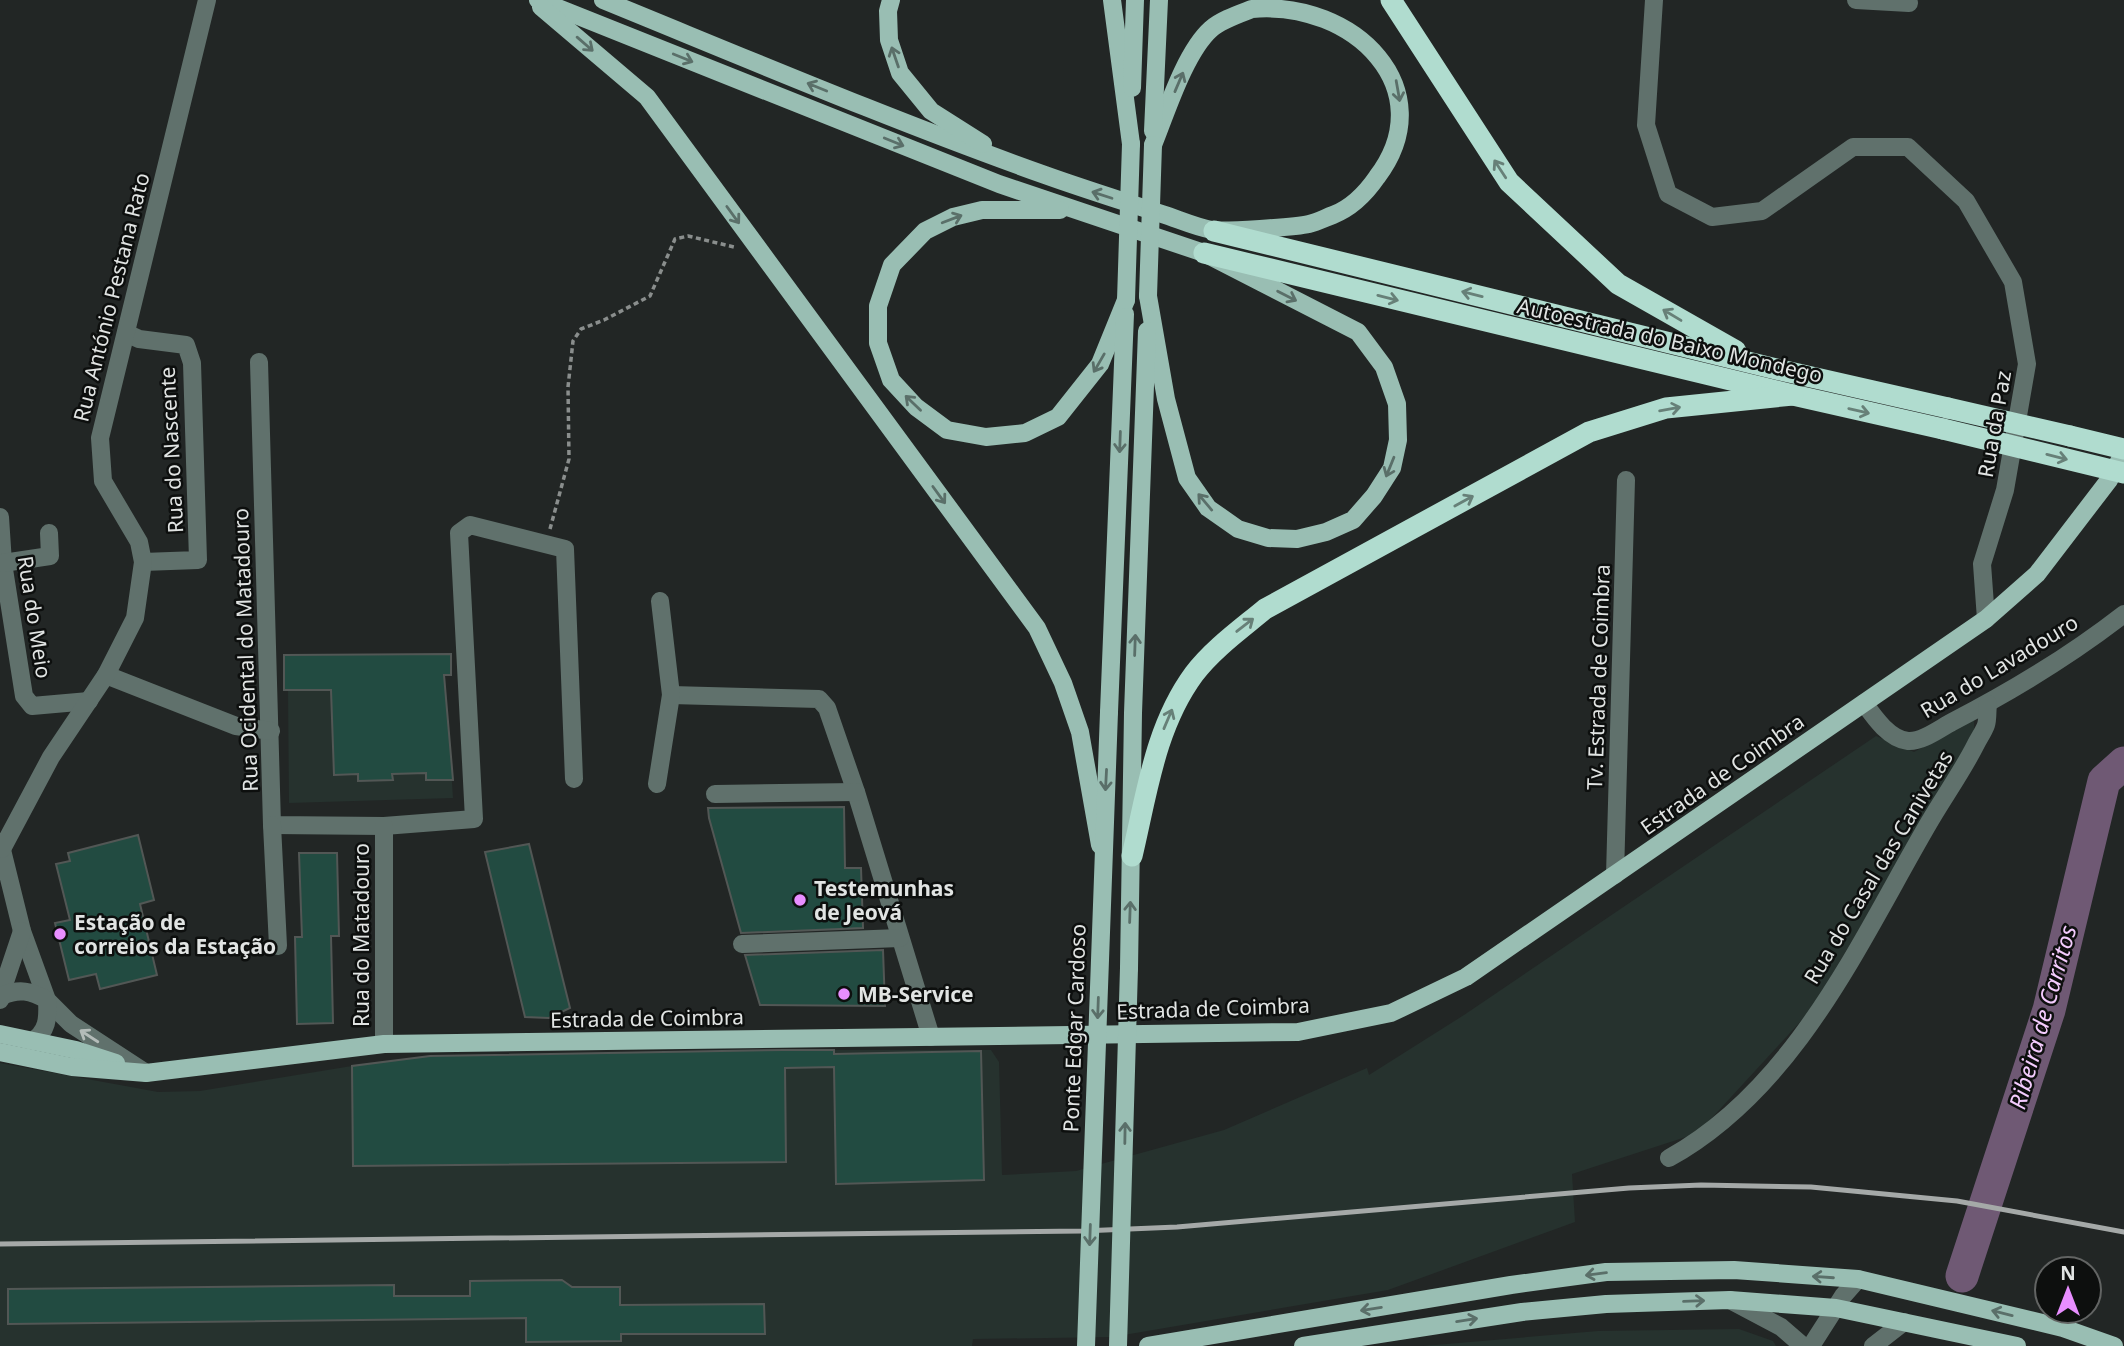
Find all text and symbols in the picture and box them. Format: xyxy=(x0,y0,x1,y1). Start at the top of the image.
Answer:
one-way arrow xyxy=(576,36,594,52)
one-way arrow xyxy=(888,46,900,68)
one-way arrow xyxy=(672,52,693,65)
one-way arrow xyxy=(1174,72,1187,93)
one-way arrow xyxy=(1392,79,1405,102)
one-way arrow xyxy=(807,80,829,93)
one-way arrow xyxy=(883,137,905,150)
one-way arrow xyxy=(1493,159,1507,179)
street label: Rua António Pestana Rato xyxy=(66,169,156,425)
one-way arrow xyxy=(1092,188,1114,200)
one-way arrow xyxy=(726,205,741,224)
one-way arrow xyxy=(940,211,962,224)
one-way arrow xyxy=(1461,287,1484,300)
one-way arrow xyxy=(1276,289,1297,303)
street label: Autoestrada do Baixo Mondego xyxy=(1515,291,1825,389)
one-way arrow xyxy=(1376,292,1399,305)
one-way arrow xyxy=(1662,308,1682,322)
one-way arrow xyxy=(1092,352,1106,372)
street label: Rua do Nascente xyxy=(153,366,189,534)
street label: Rua da Paz xyxy=(1971,368,2017,480)
one-way arrow xyxy=(904,394,921,411)
one-way arrow xyxy=(1658,402,1681,415)
one-way arrow xyxy=(1847,404,1870,418)
one-way arrow xyxy=(1114,430,1127,453)
one-way arrow xyxy=(2045,451,2068,464)
one-way arrow xyxy=(1383,456,1396,478)
one-way arrow xyxy=(932,485,947,504)
one-way arrow xyxy=(1197,493,1213,511)
one-way arrow xyxy=(1453,494,1473,508)
street label: Rua Ocidental do Matadouro xyxy=(226,508,264,792)
street label: Rua do Meio xyxy=(12,554,58,680)
street label: Tv. Estrada de Coimbra xyxy=(1580,564,1616,790)
street label: Rua do Lavadouro xyxy=(1915,608,2083,724)
one-way arrow xyxy=(1235,618,1253,633)
one-way arrow xyxy=(1129,633,1142,656)
street label: Estrada de Coimbra xyxy=(1635,707,1809,841)
one-way arrow xyxy=(1162,709,1175,730)
street label: Rua do Casal das Canivetas xyxy=(1797,745,1959,989)
one-way arrow xyxy=(1099,769,1112,792)
street label: Rua do Matadouro xyxy=(347,843,375,1027)
place label: Testemunhas de Jeová xyxy=(814,874,954,926)
marker: Testemunhas de Jeová xyxy=(792,892,808,908)
one-way arrow xyxy=(1124,901,1137,924)
place label: Estação de correios da Estação xyxy=(74,908,276,960)
water label: Ribeira de Carritos xyxy=(2000,921,2084,1113)
street label: Ponte Edgar Cardoso xyxy=(1056,923,1092,1133)
marker: Estação de correios da Estação xyxy=(52,926,68,942)
place label: MB-Service xyxy=(858,980,974,1008)
marker: MB-Service xyxy=(836,986,852,1002)
street label: Estrada de Coimbra xyxy=(1116,991,1310,1025)
one-way arrow xyxy=(1091,996,1104,1019)
street label: Estrada de Coimbra xyxy=(550,1002,744,1034)
one-way arrow xyxy=(80,1028,99,1043)
one-way arrow xyxy=(1118,1122,1132,1145)
one-way arrow xyxy=(1084,1223,1097,1246)
north arrow xyxy=(2033,1255,2103,1325)
text: N xyxy=(2060,1260,2076,1286)
one-way arrow xyxy=(1585,1267,1608,1280)
one-way arrow xyxy=(1813,1270,1835,1283)
one-way arrow xyxy=(1682,1295,1705,1308)
one-way arrow xyxy=(1360,1303,1383,1316)
one-way arrow xyxy=(1991,1306,2013,1319)
one-way arrow xyxy=(1455,1313,1478,1326)

